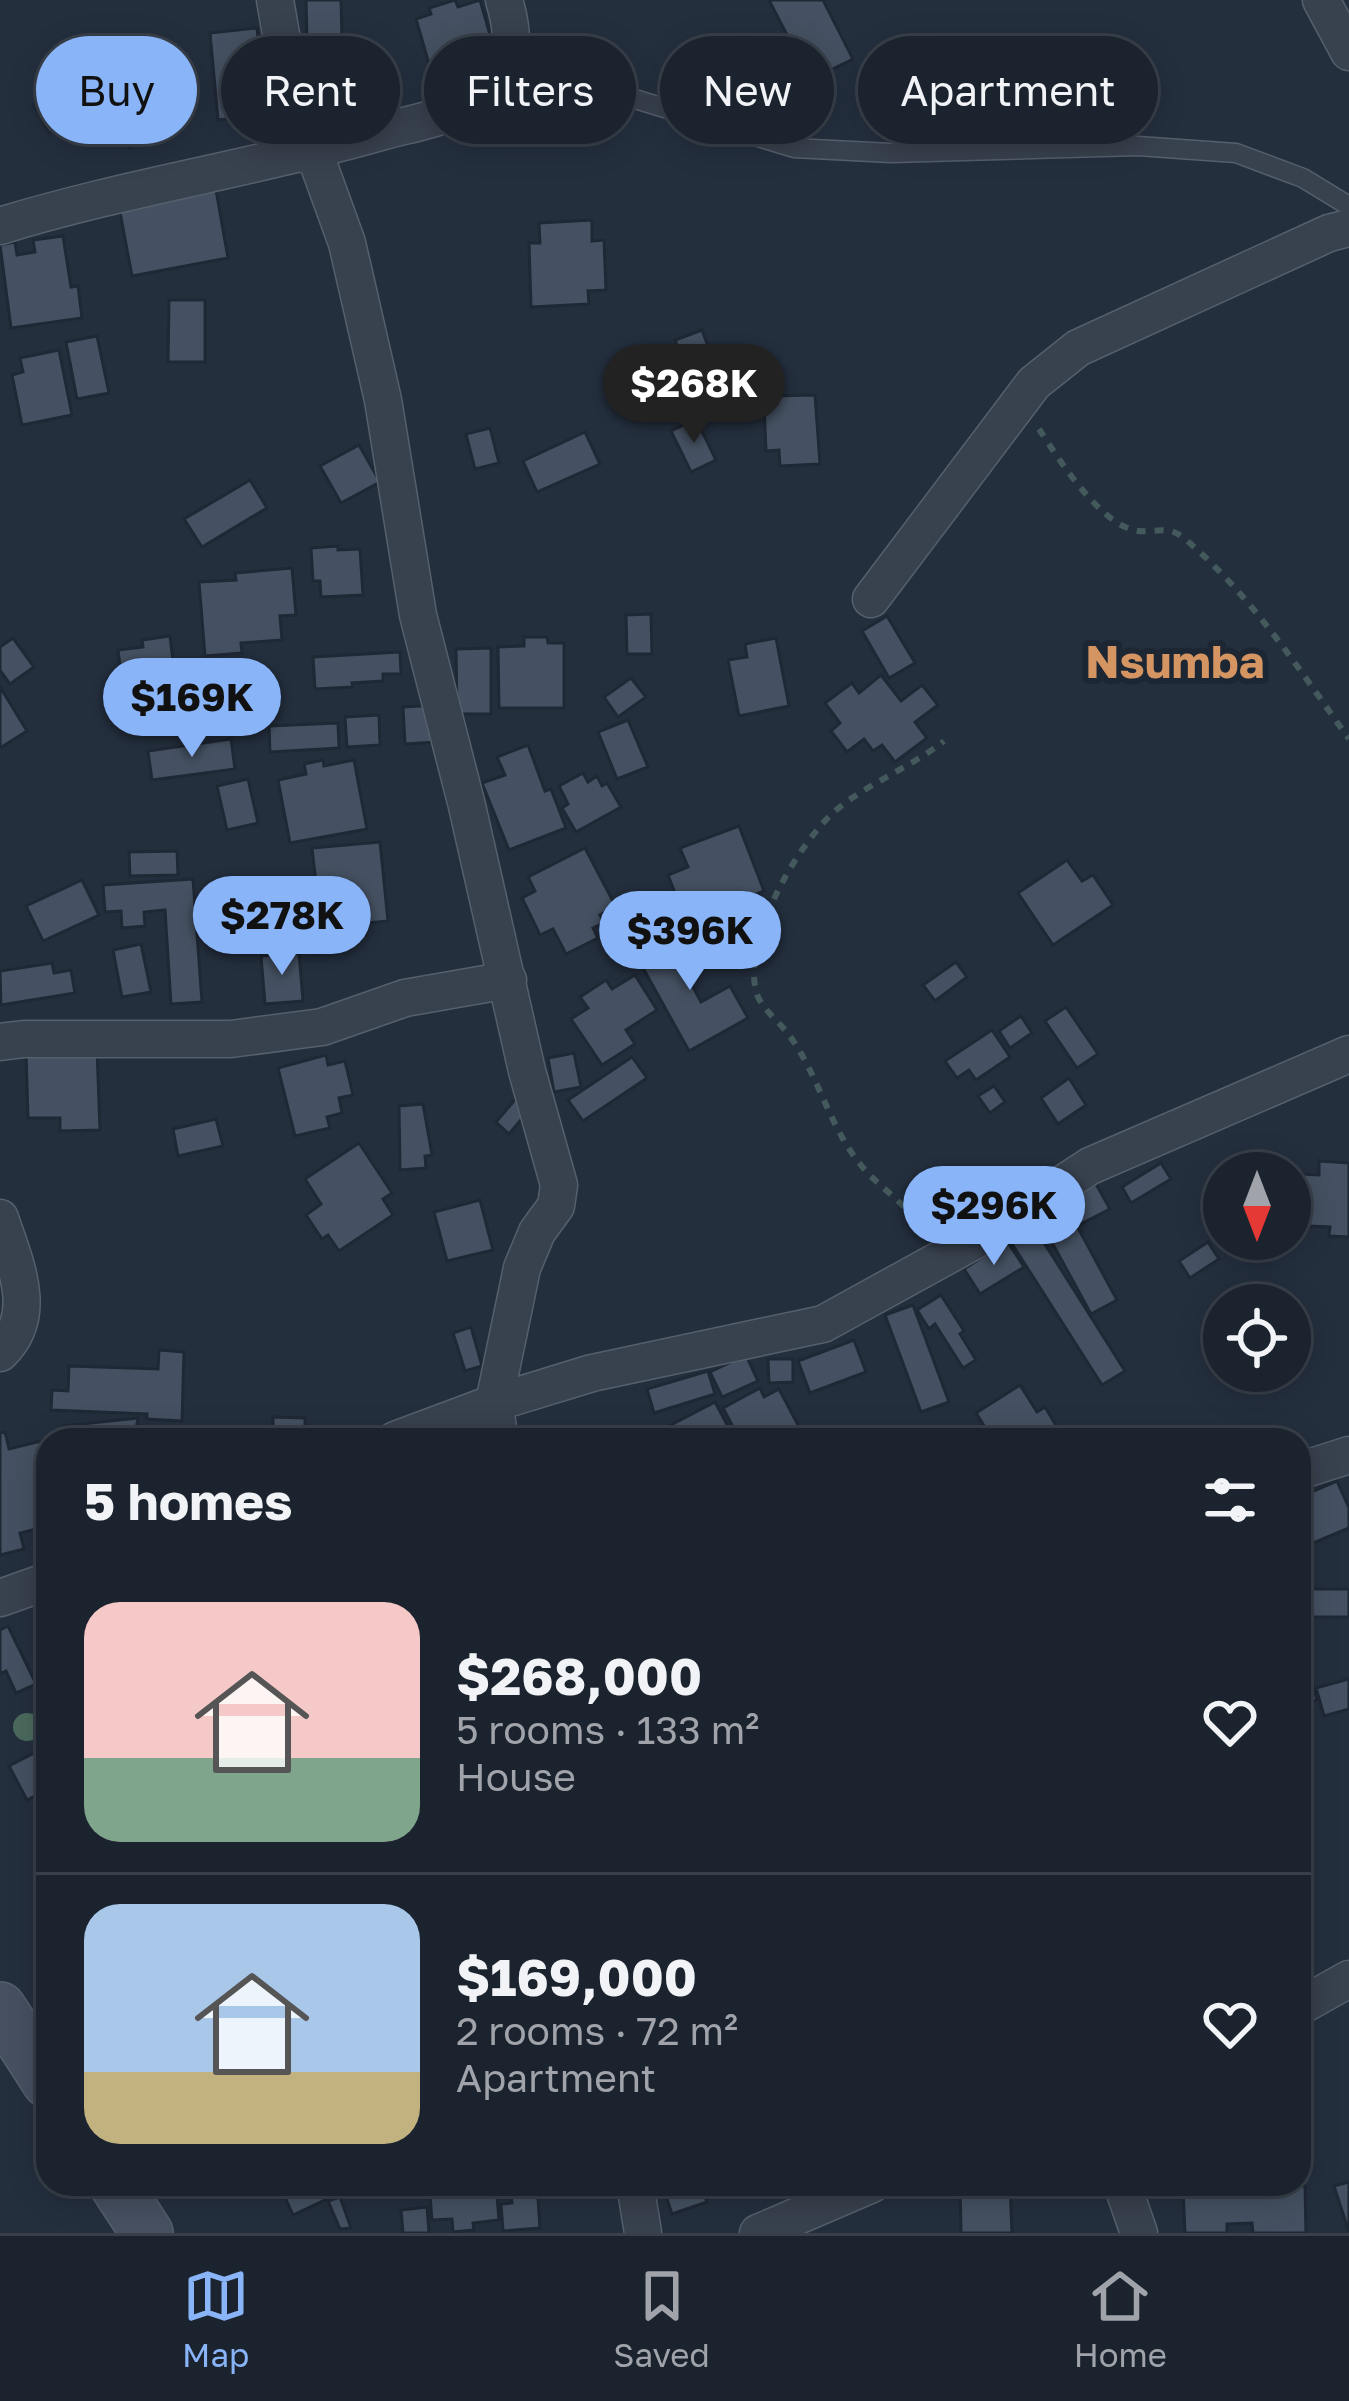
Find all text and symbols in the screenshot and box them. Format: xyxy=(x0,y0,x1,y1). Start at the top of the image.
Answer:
chip: Buy xyxy=(36,36,197,144)
chip: Rent xyxy=(221,36,400,144)
chip: Filters xyxy=(424,36,636,144)
chip: New xyxy=(660,36,834,144)
chip: Apartment xyxy=(858,36,1158,144)
pin: $268K xyxy=(610,344,778,446)
text: $268K xyxy=(630,359,758,406)
district label: Nsumba xyxy=(1085,634,1265,688)
pin: $169K xyxy=(108,658,276,760)
text: $169K xyxy=(130,673,254,720)
pin: $278K xyxy=(198,876,366,978)
text: $278K xyxy=(220,891,344,938)
pin: $396K xyxy=(606,891,774,993)
text: $396K xyxy=(626,906,754,953)
north arrow xyxy=(1203,1152,1311,1260)
map controls xyxy=(1203,1152,1311,1392)
pin: $296K xyxy=(910,1166,1078,1268)
text: $296K xyxy=(930,1181,1058,1228)
button: locate xyxy=(1203,1284,1311,1392)
icon: filters xyxy=(1197,1467,1263,1533)
text: 5 homes xyxy=(84,1470,293,1531)
text: $268,000 xyxy=(456,1645,702,1706)
icon: home xyxy=(180,1650,324,1794)
icon: heart xyxy=(1197,1689,1263,1755)
text: 5 rooms · 133 m² xyxy=(456,1706,759,1753)
text: House xyxy=(456,1753,576,1800)
text: $169,000 xyxy=(456,1946,697,2007)
icon: home xyxy=(180,1952,324,2096)
icon: heart xyxy=(1197,1991,1263,2057)
text: 2 rooms · 72 m² xyxy=(456,2007,738,2054)
text: Apartment xyxy=(456,2054,656,2101)
tab: Map xyxy=(182,2263,249,2374)
tab: Saved xyxy=(613,2263,710,2374)
tab: Home xyxy=(1074,2263,1167,2374)

